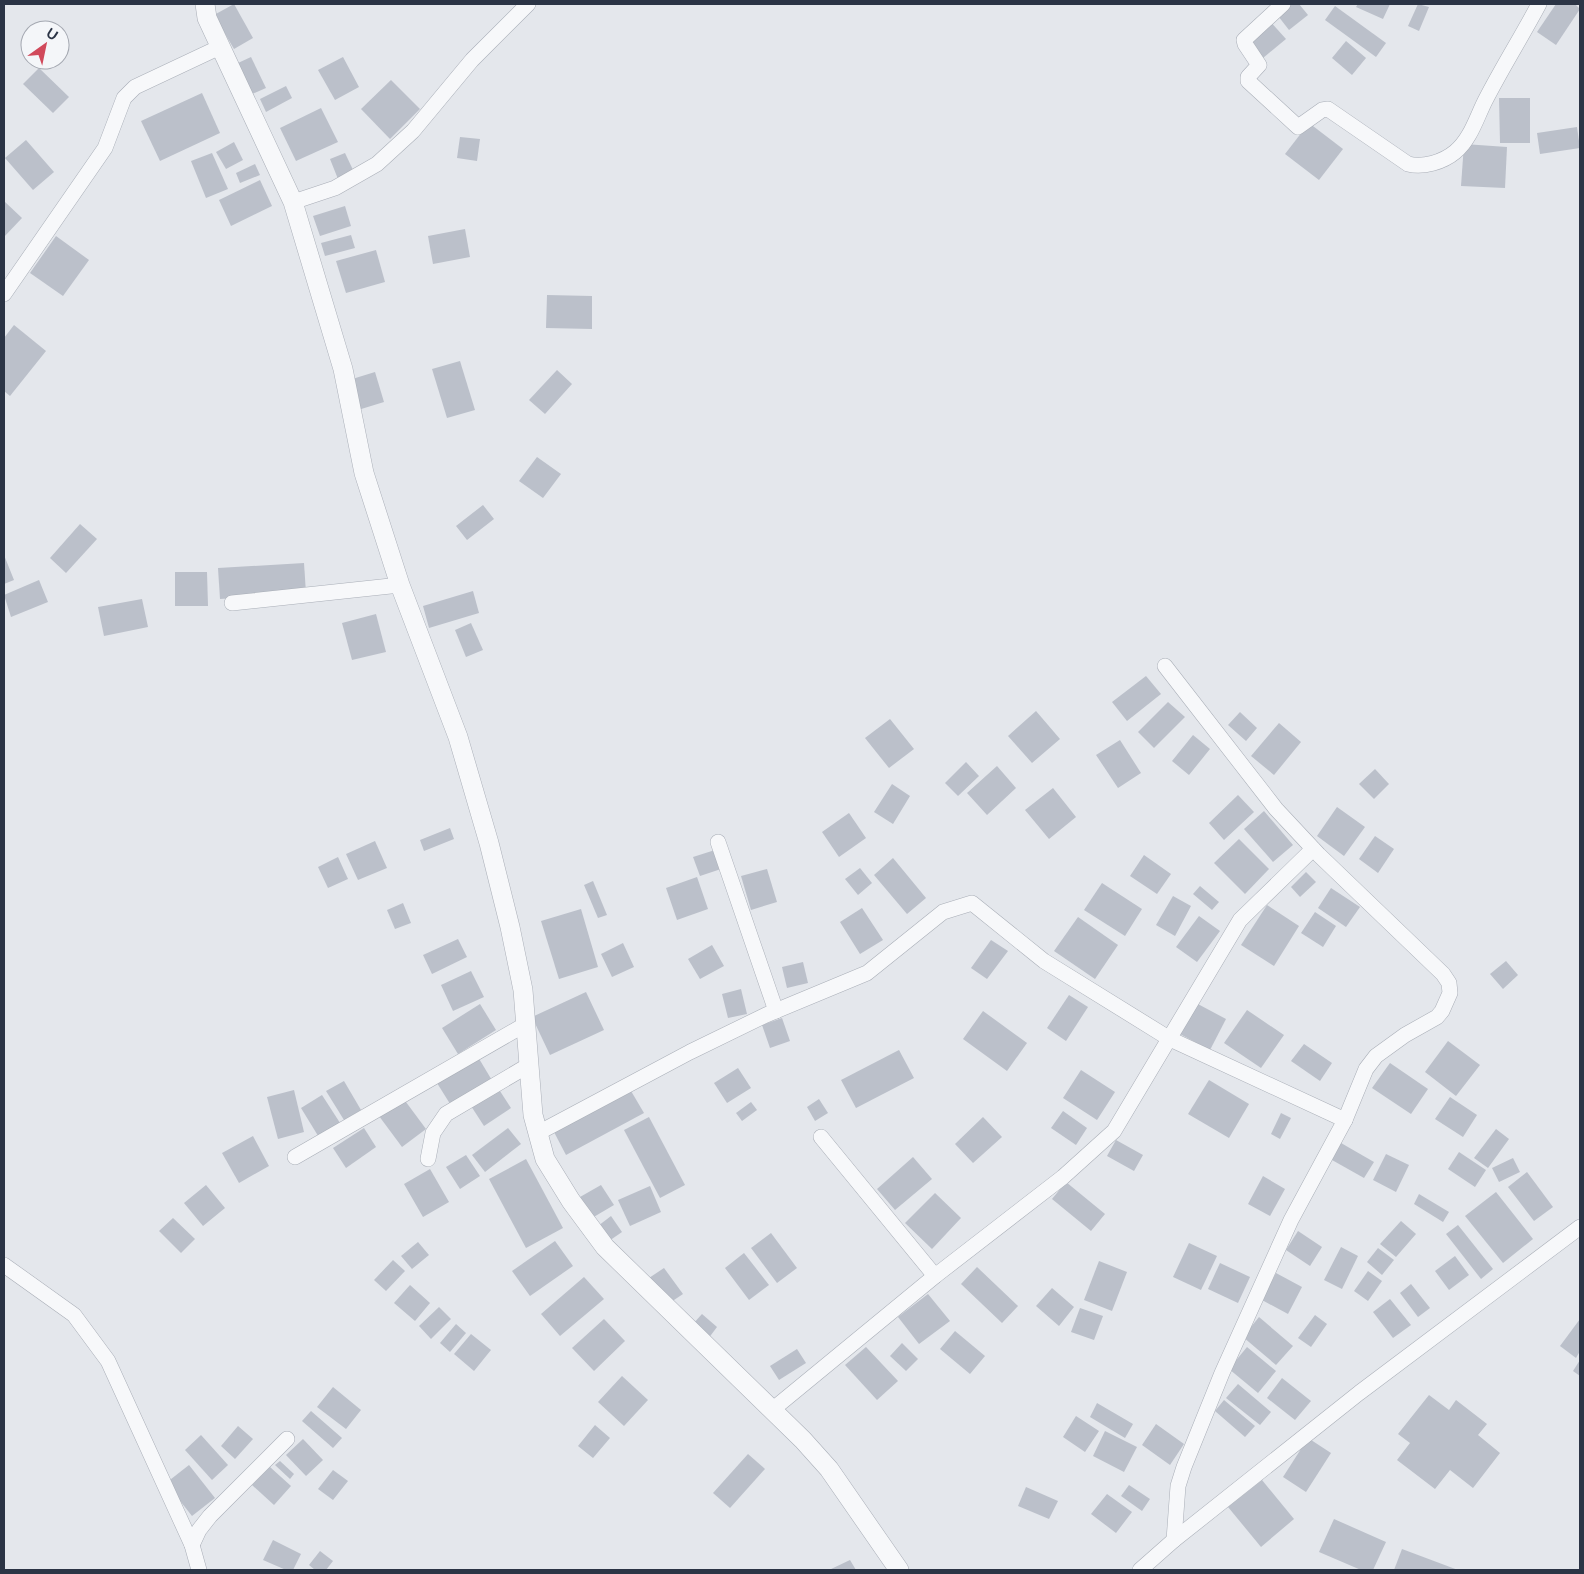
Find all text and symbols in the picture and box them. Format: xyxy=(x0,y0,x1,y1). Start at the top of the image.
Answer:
north arrow xyxy=(20,20,70,70)
text: U xyxy=(43,25,61,44)

